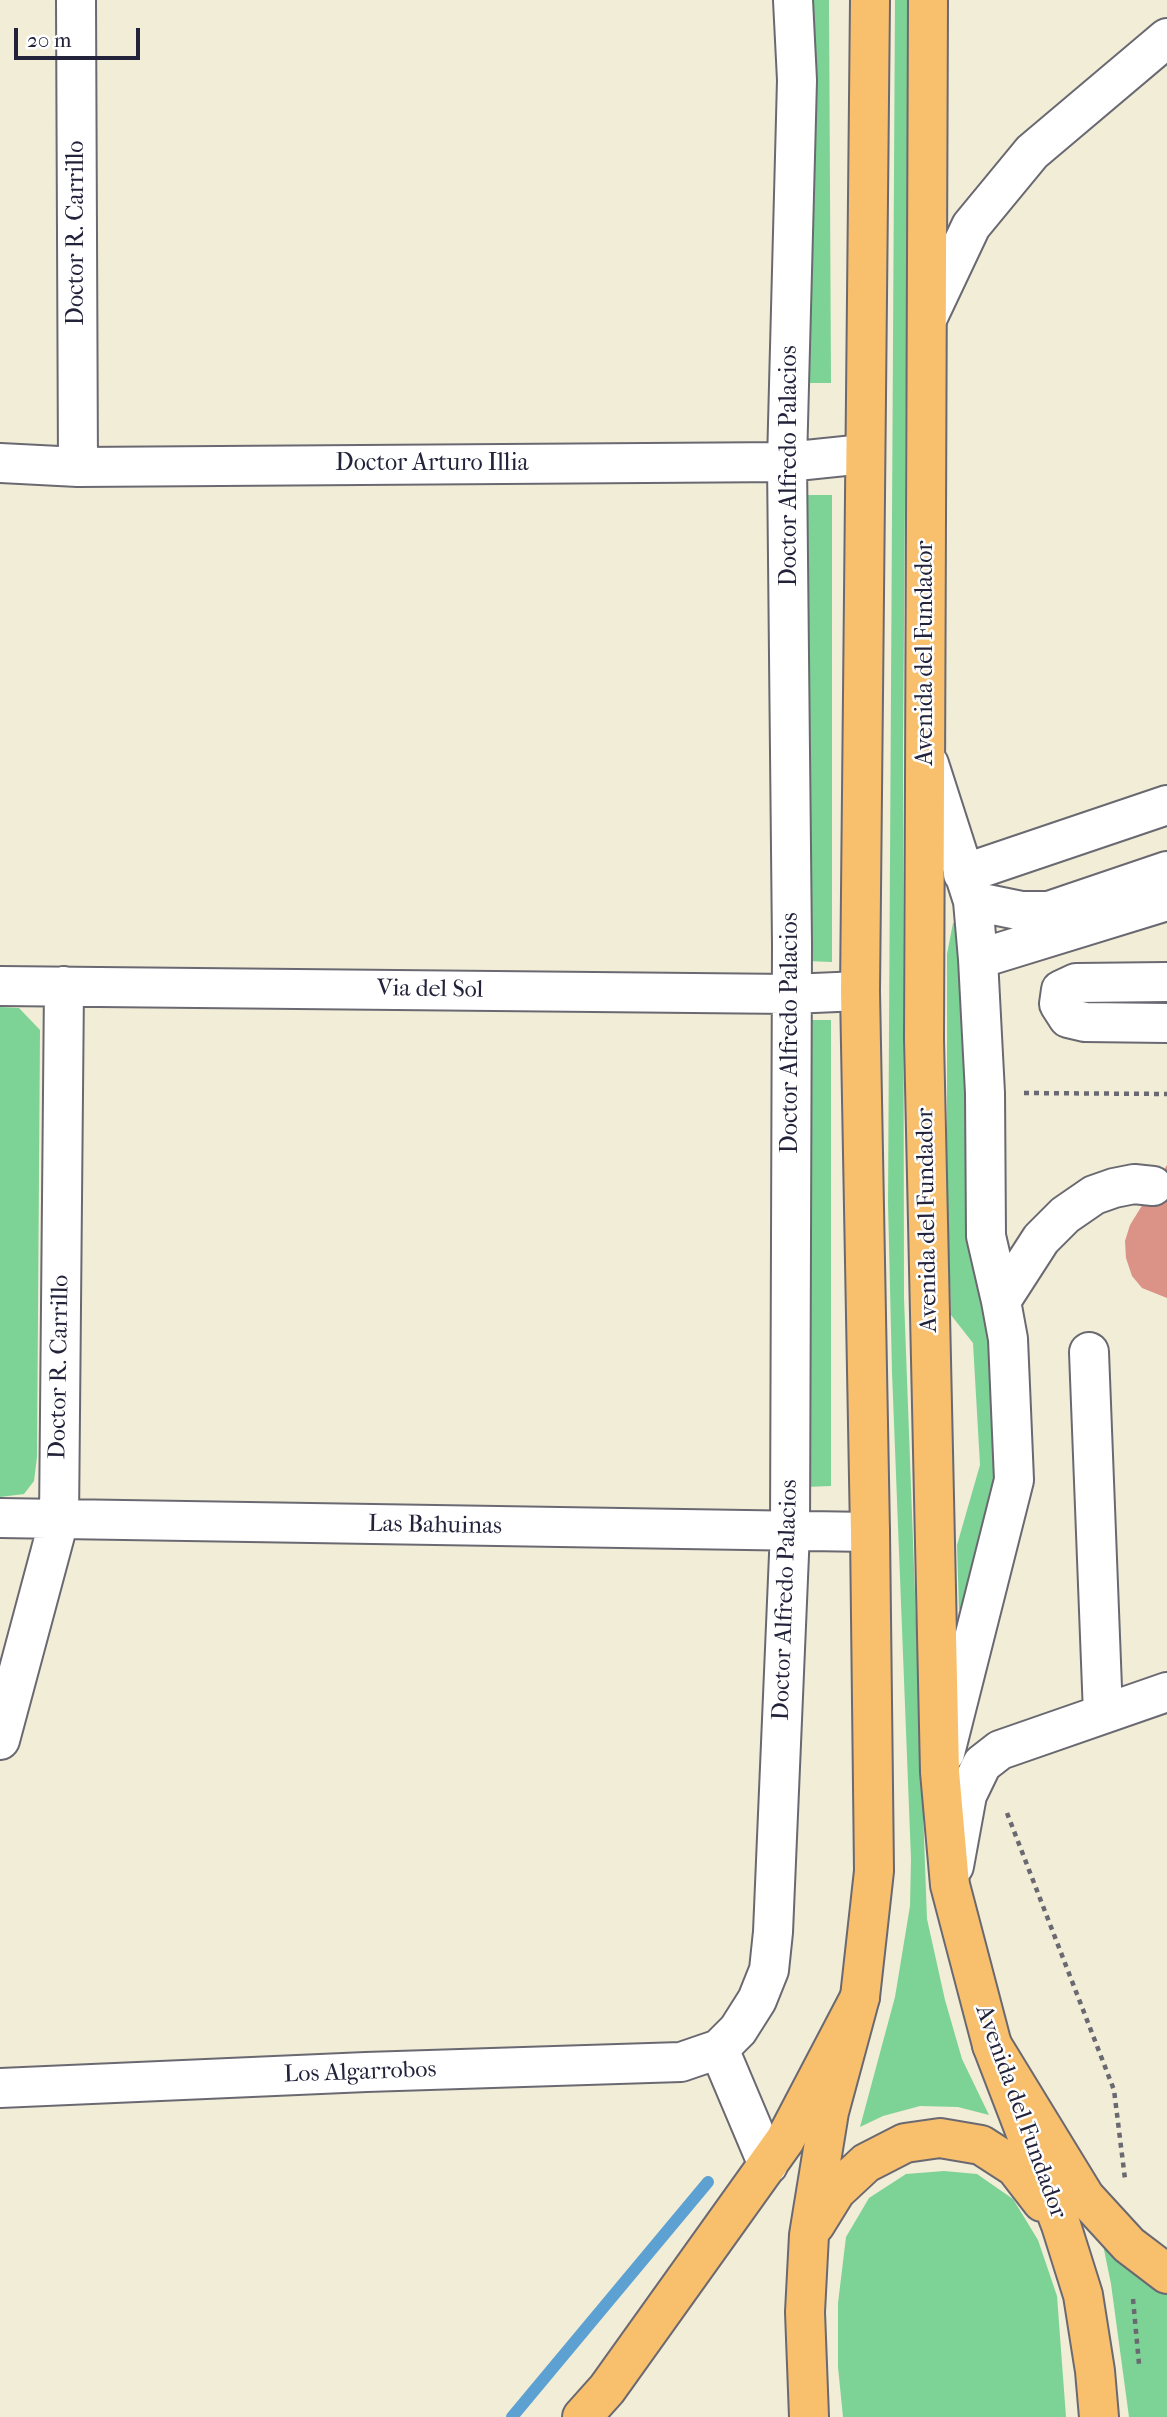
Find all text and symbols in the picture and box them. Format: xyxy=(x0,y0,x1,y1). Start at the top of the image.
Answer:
scale bar xyxy=(18,14,144,58)
text: 20 m xyxy=(27,28,71,52)
street label: Doctor R. Carrillo xyxy=(63,141,91,325)
street label: Doctor Alfredo Palacios xyxy=(776,345,804,587)
street label: Doctor Arturo Illia xyxy=(335,450,529,478)
street label: Avenida del Fundador xyxy=(912,541,940,765)
street label: Doctor Alfredo Palacios xyxy=(777,912,805,1154)
street label: Via del Sol xyxy=(376,975,484,1005)
street label: Avenida del Fundador xyxy=(912,1107,944,1333)
street label: Doctor R. Carrillo xyxy=(44,1274,76,1460)
street label: Doctor Alfredo Palacios xyxy=(767,1479,805,1721)
street label: Las Bahuinas xyxy=(368,1510,502,1542)
street label: Avenida del Fundador xyxy=(968,2001,1072,2223)
street label: Los Algarrobos xyxy=(283,2056,437,2090)

